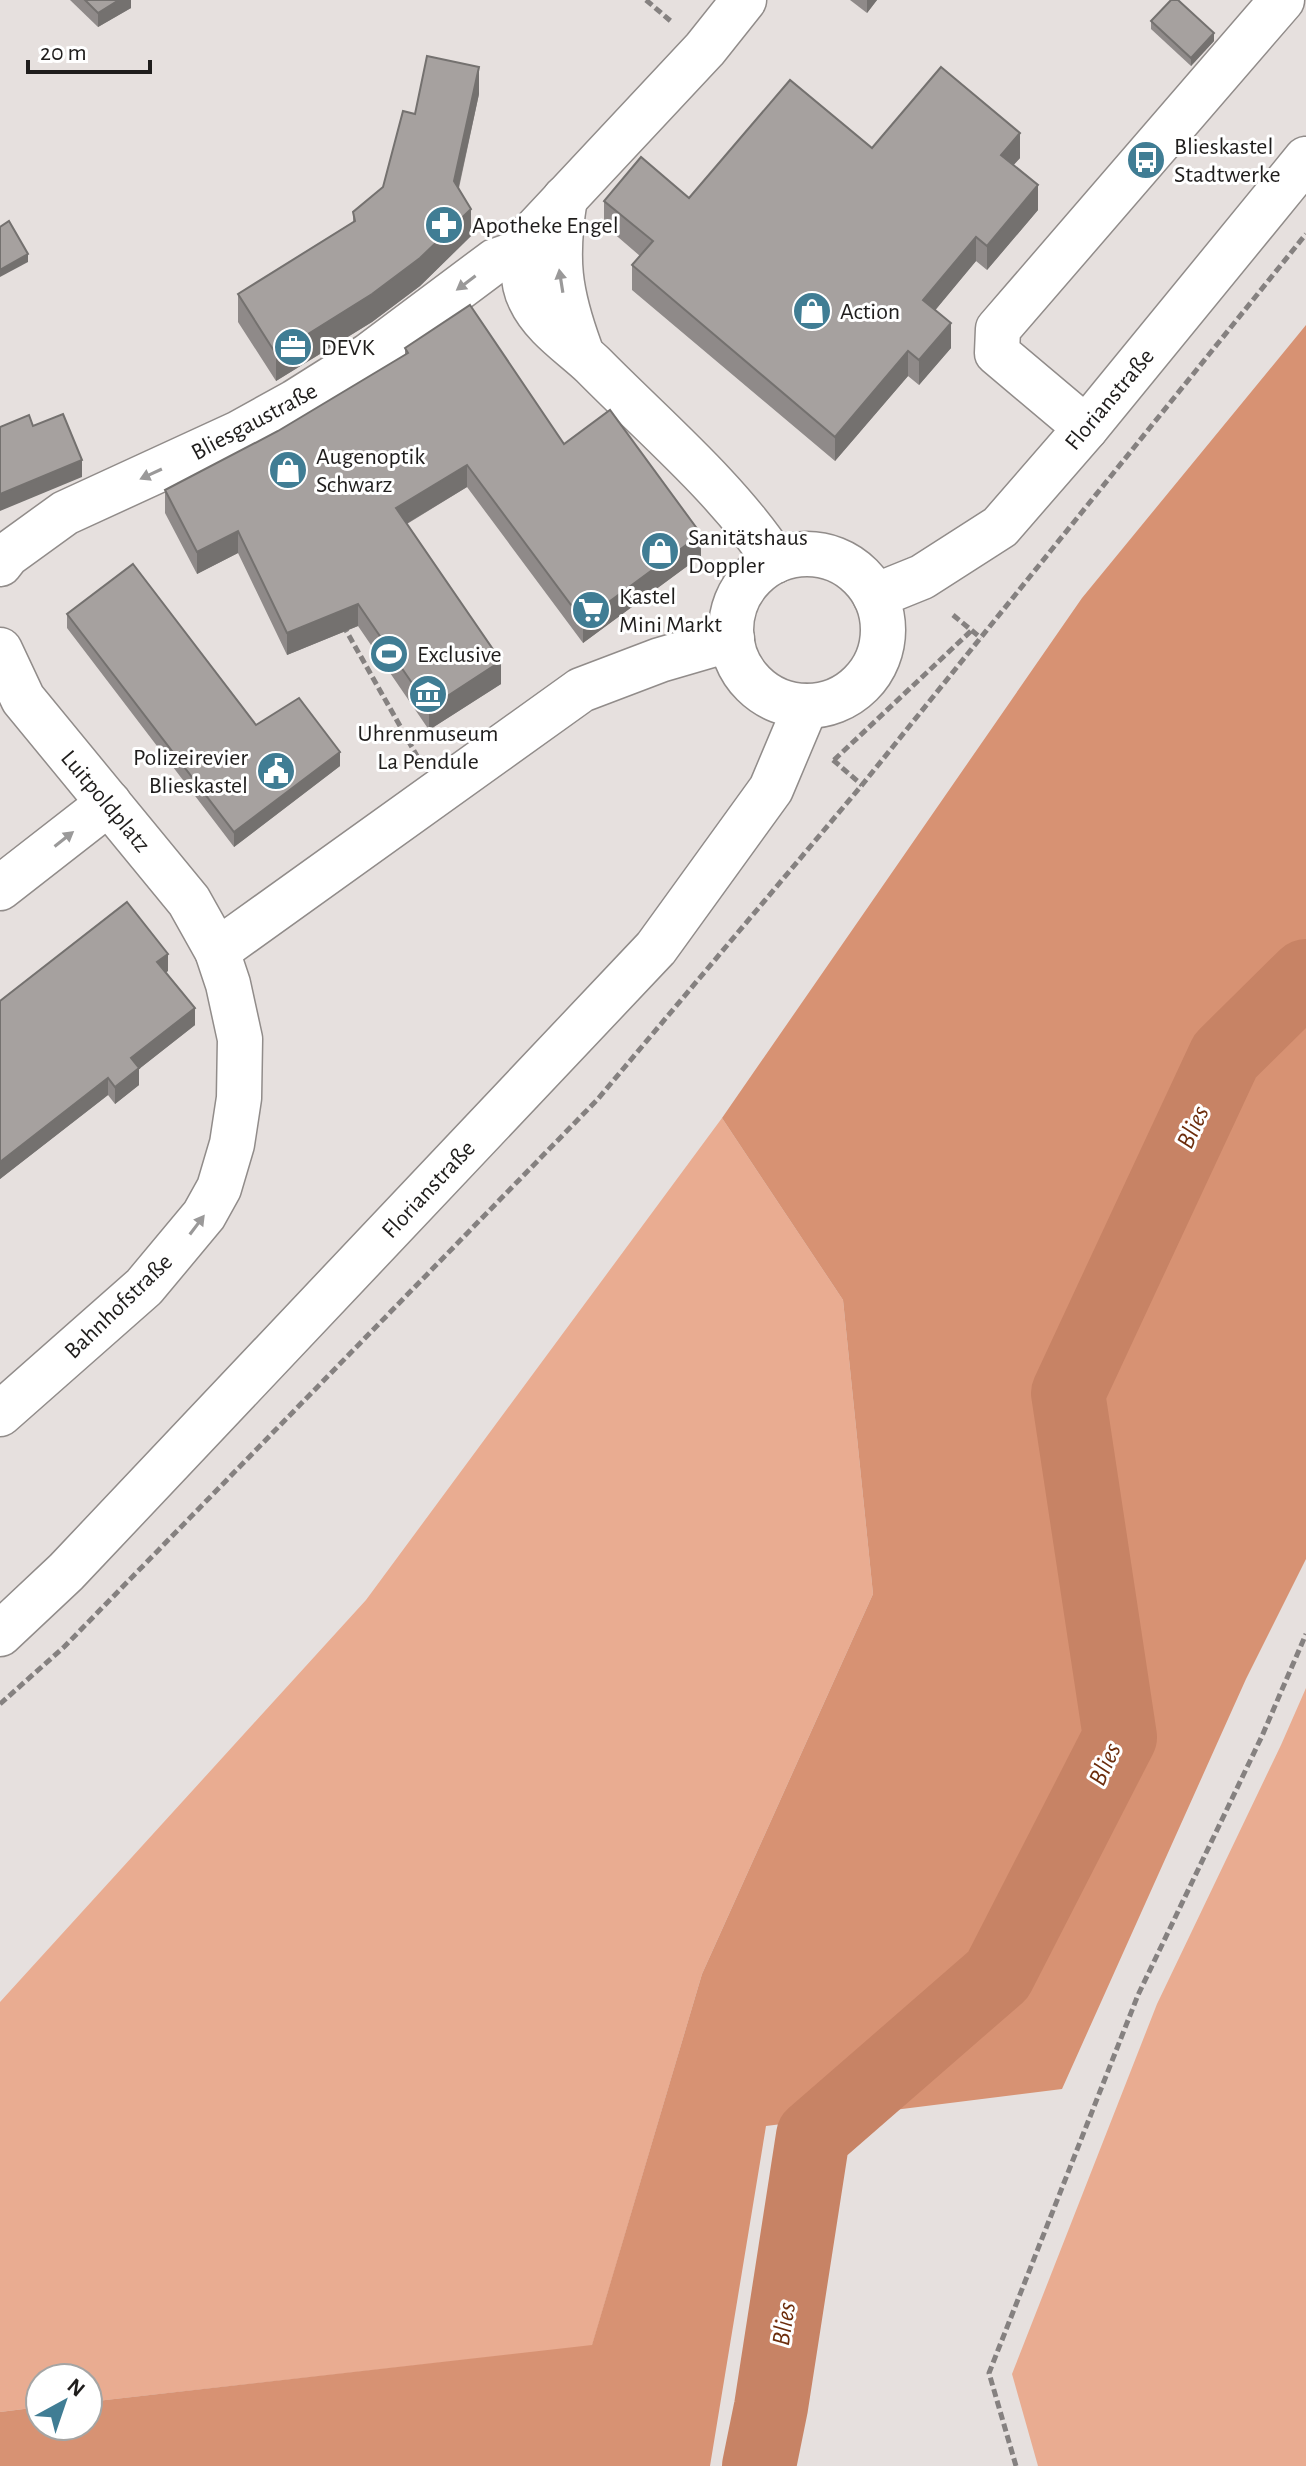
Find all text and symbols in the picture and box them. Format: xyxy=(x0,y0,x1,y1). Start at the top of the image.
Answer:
scale bar xyxy=(28,24,150,74)
text: 20 m xyxy=(40,41,87,65)
place label: Blieskastel Stadtwerke xyxy=(1174,135,1280,187)
bus stop icon: Blieskastel Stadtwerke xyxy=(1125,139,1167,181)
pharmacy icon: Apotheke Engel xyxy=(423,204,465,246)
place label: Apotheke Engel xyxy=(472,214,619,238)
one-way arrow xyxy=(554,268,567,293)
one-way arrow xyxy=(456,275,476,291)
shop icon: Action xyxy=(791,290,833,332)
place label: Action xyxy=(840,300,900,324)
office icon: DEVK xyxy=(272,326,314,368)
place label: DEVK xyxy=(321,336,376,360)
street label: Florianstraße xyxy=(1061,344,1159,455)
street label: Bliesgaustraße xyxy=(188,379,321,465)
place label: Augenoptik Schwarz xyxy=(316,445,425,497)
shop icon: Augenoptik Schwarz xyxy=(267,449,309,491)
one-way arrow xyxy=(139,467,162,481)
place label: Sanitätshaus Doppler xyxy=(688,526,808,578)
shop icon: Sanitätshaus Doppler xyxy=(639,530,681,572)
place label: Kastel Mini Markt xyxy=(619,585,722,637)
supermarket icon: Kastel Mini Markt xyxy=(570,589,612,631)
sports icon: Exclusive xyxy=(368,633,410,675)
place label: Exclusive xyxy=(417,643,502,667)
museum icon: Uhrenmuseum La Pendule xyxy=(407,673,449,715)
place label: Uhrenmuseum La Pendule xyxy=(358,722,498,774)
street label: Luitpoldplatz xyxy=(56,746,155,857)
place label: Polizeirevier Blieskastel xyxy=(133,746,248,798)
public building icon: Polizeirevier Blieskastel xyxy=(255,750,297,792)
one-way arrow xyxy=(54,831,74,847)
water label: Blies xyxy=(1172,1102,1214,1153)
street label: Florianstraße xyxy=(378,1136,480,1243)
one-way arrow xyxy=(188,1214,204,1235)
street label: Bahnhofstraße xyxy=(60,1250,177,1364)
water label: Blies xyxy=(1084,1739,1126,1790)
water label: Blies xyxy=(768,2301,800,2348)
north arrow xyxy=(24,2362,104,2442)
text: N xyxy=(63,2374,89,2401)

